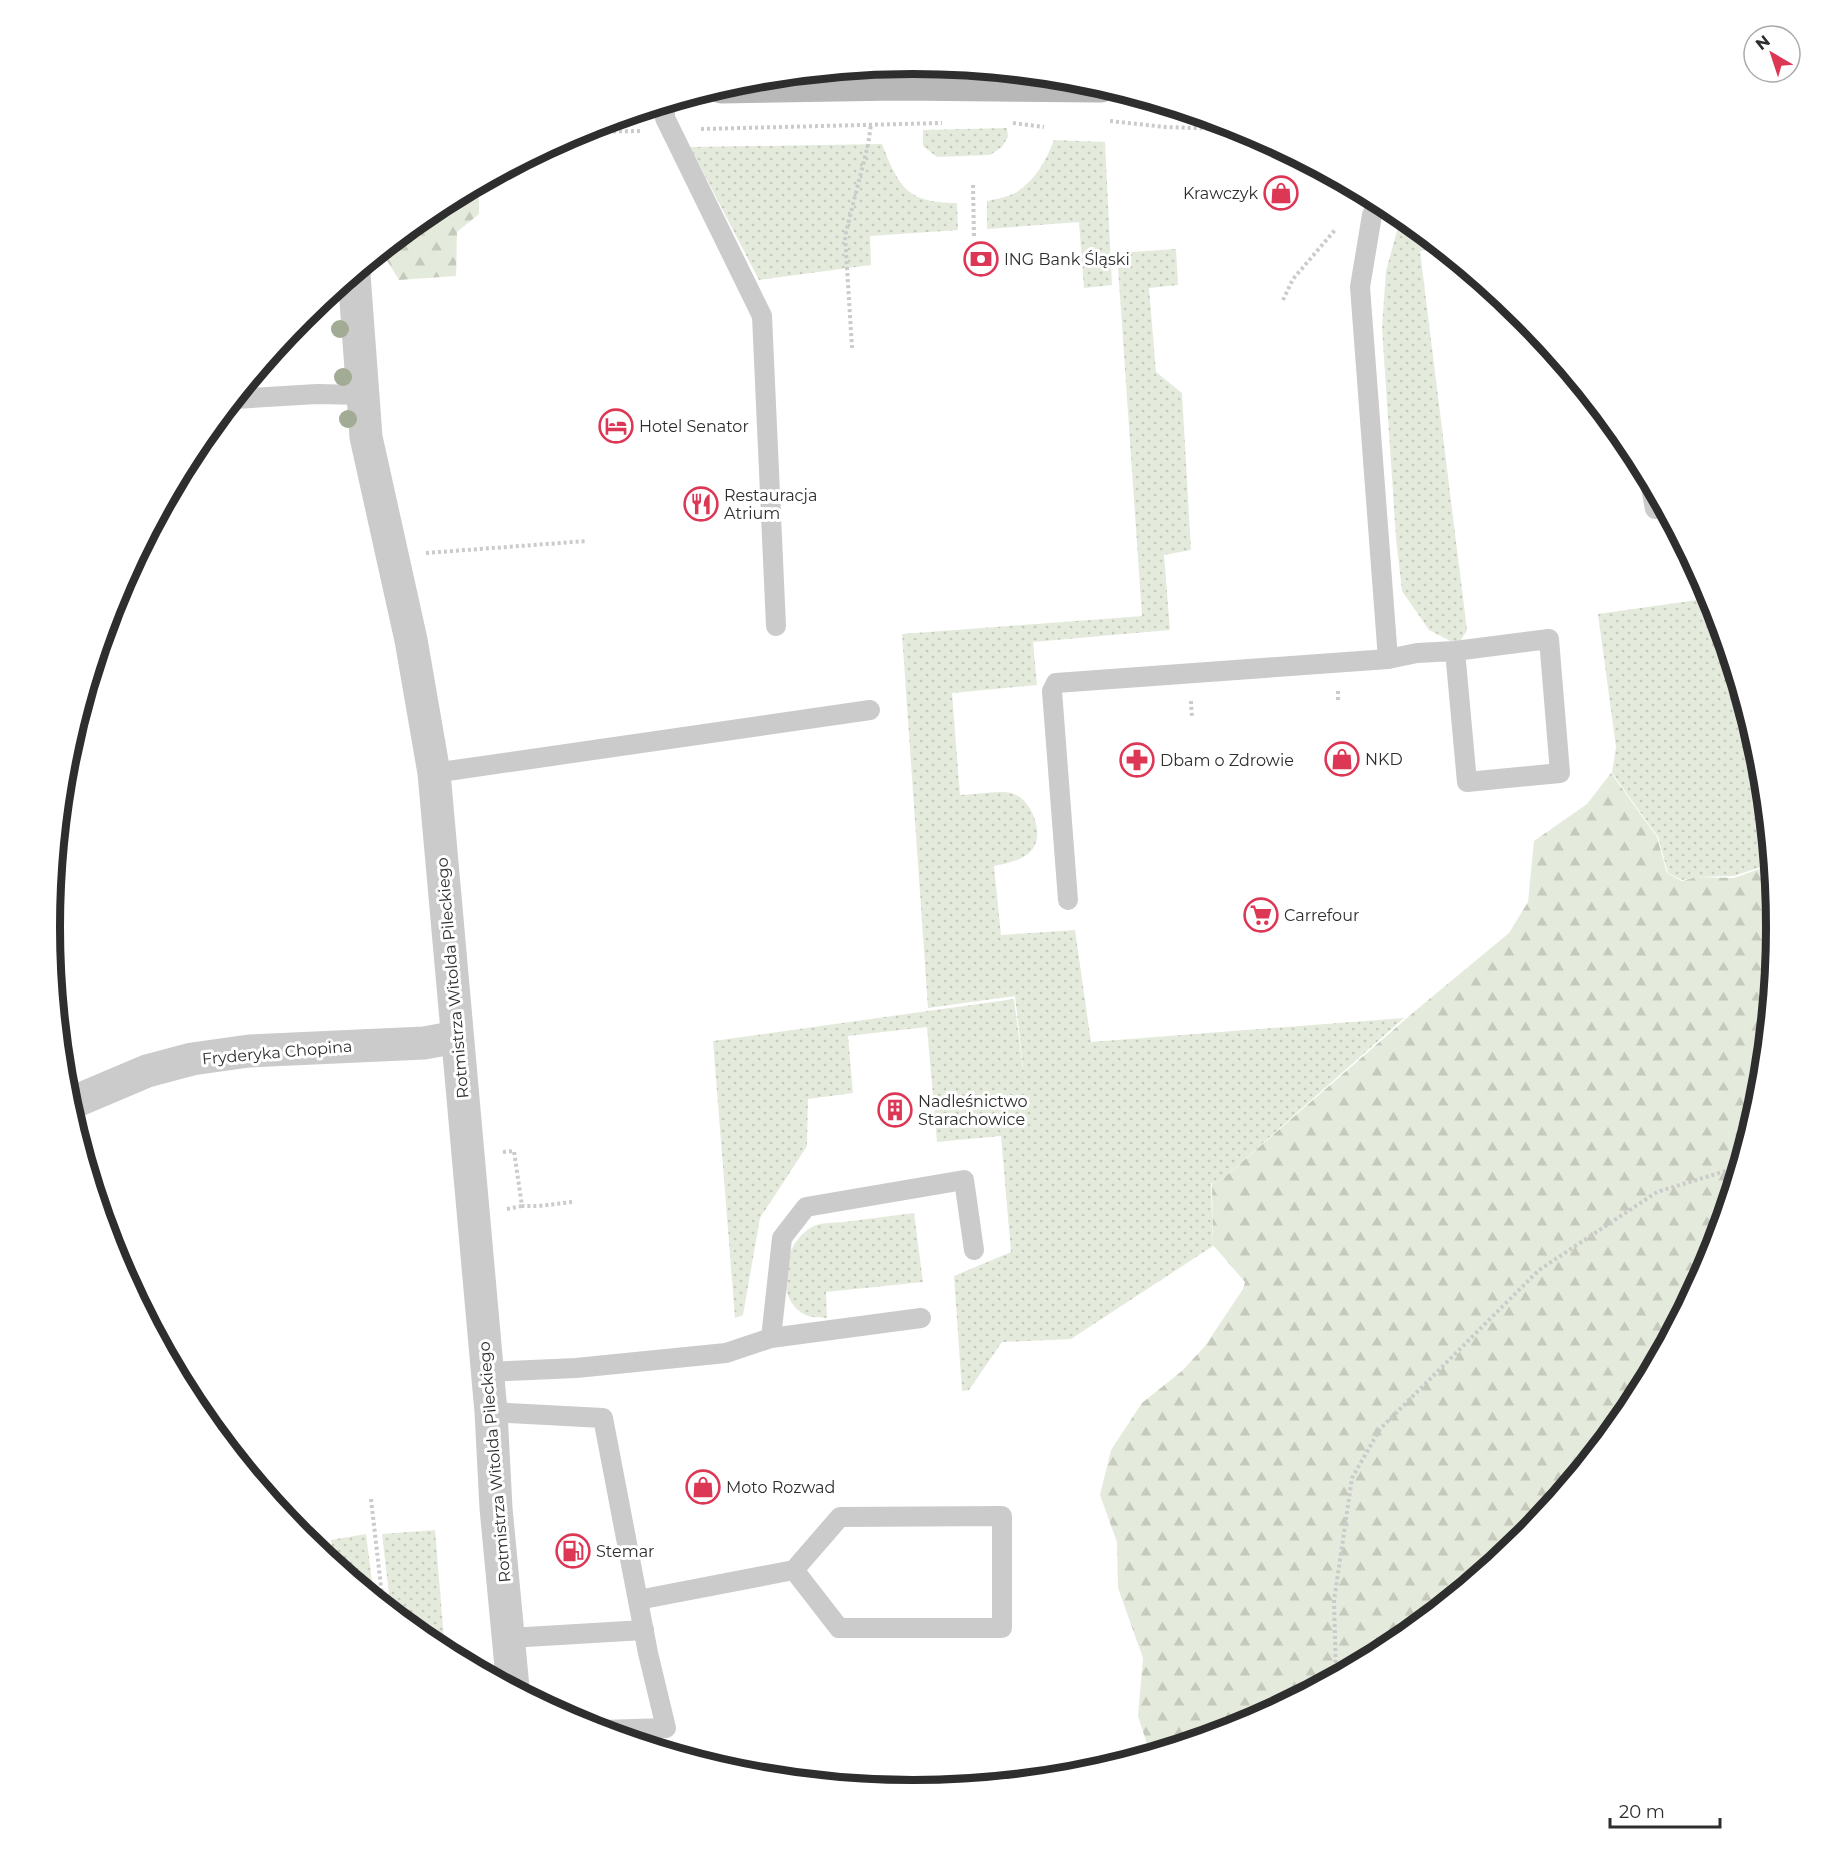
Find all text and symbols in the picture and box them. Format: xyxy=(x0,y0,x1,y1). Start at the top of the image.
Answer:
north arrow xyxy=(1742,24,1802,84)
text: N xyxy=(1752,31,1774,54)
shop icon: Krawczyk xyxy=(1263,175,1299,211)
place label: Krawczyk xyxy=(1183,184,1258,203)
bank icon: ING Bank Śląski xyxy=(963,241,999,277)
place label: ING Bank Śląski xyxy=(1004,250,1130,269)
hotel icon: Hotel Senator xyxy=(598,408,634,444)
place label: Hotel Senator xyxy=(639,417,749,436)
restaurant icon: Restauracja Atrium xyxy=(683,486,719,522)
place label: Restauracja Atrium xyxy=(724,486,817,523)
shop icon: NKD xyxy=(1324,741,1360,777)
pharmacy icon: Dbam o Zdrowie xyxy=(1119,742,1155,778)
place label: NKD xyxy=(1365,750,1403,769)
place label: Dbam o Zdrowie xyxy=(1160,751,1294,770)
street label: Rotmistrza Witolda Pileckiego xyxy=(432,857,472,1099)
supermarket icon: Carrefour xyxy=(1243,897,1279,933)
place label: Carrefour xyxy=(1284,906,1359,925)
street label: Fryderyka Chopina xyxy=(201,1036,353,1069)
building icon: Nadleśnictwo Starachowice xyxy=(877,1092,913,1128)
place label: Nadleśnictwo Starachowice xyxy=(918,1092,1028,1129)
street label: Rotmistrza Witolda Pileckiego xyxy=(474,1341,514,1583)
shop icon: Moto Rozwad xyxy=(685,1469,721,1505)
place label: Moto Rozwad xyxy=(726,1478,835,1497)
fuel station icon: Stemar xyxy=(555,1533,591,1569)
place label: Stemar xyxy=(596,1542,655,1561)
scale bar xyxy=(1610,1791,1720,1829)
text: 20 m xyxy=(1619,1801,1665,1823)

